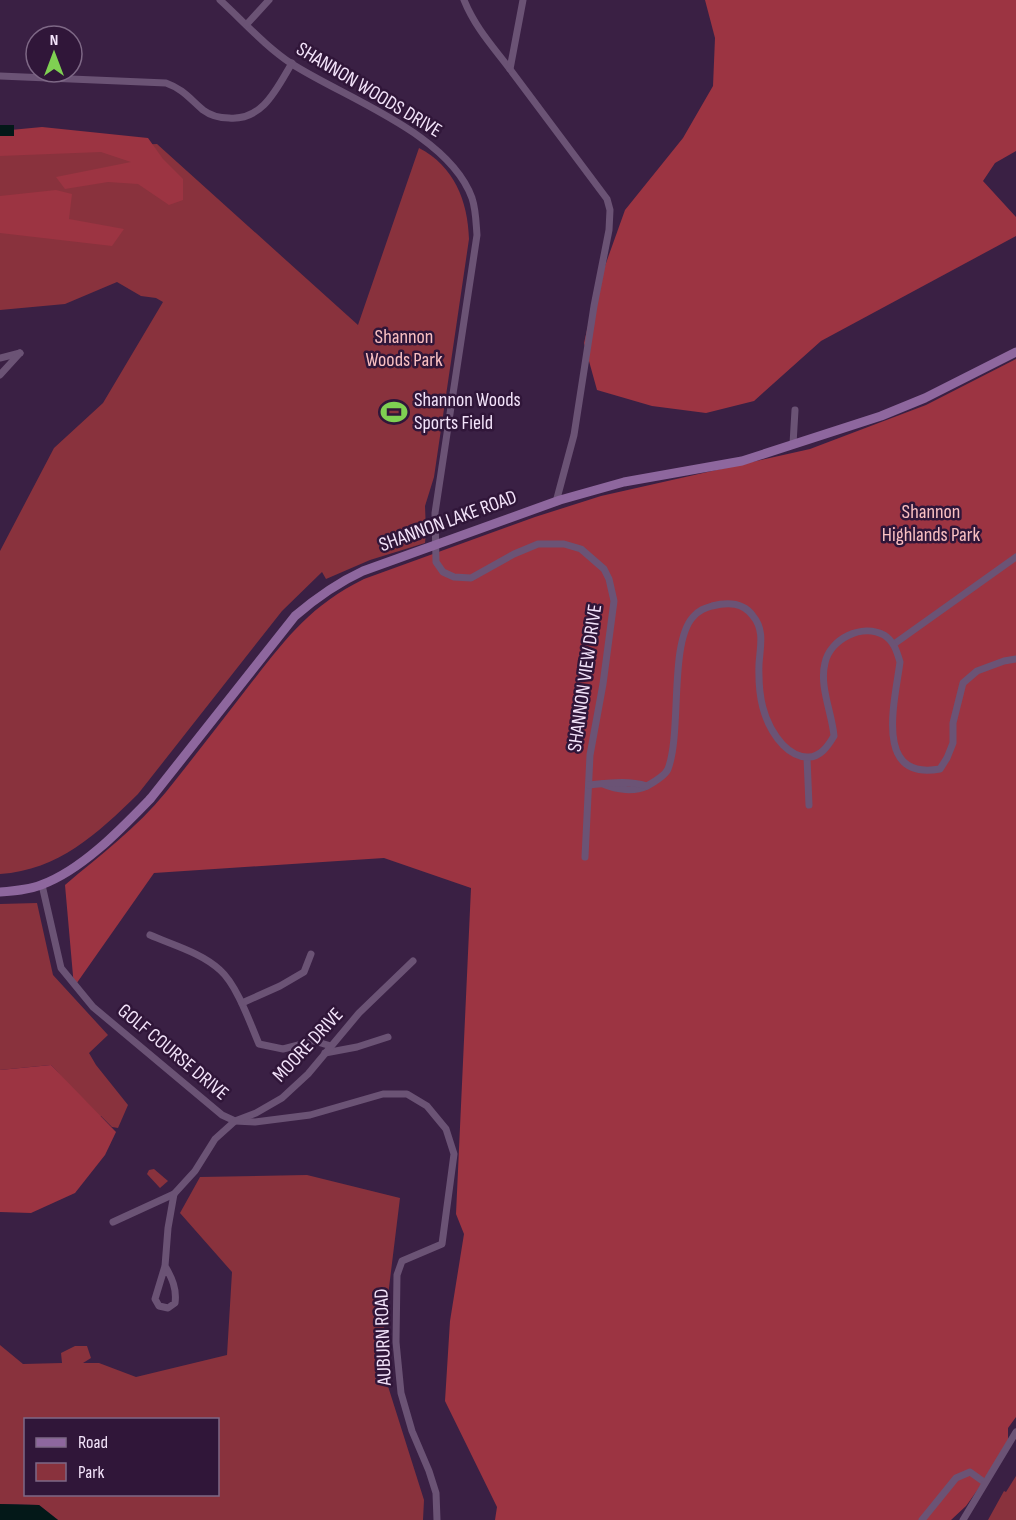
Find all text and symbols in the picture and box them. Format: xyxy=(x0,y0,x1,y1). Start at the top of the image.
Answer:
north arrow xyxy=(24,24,84,84)
text: N xyxy=(50,31,58,50)
street label: SHANNON WOODS DRIVE xyxy=(292,37,446,143)
park label: Shannon Woods Park xyxy=(365,325,443,372)
place label: Shannon Woods Sports Field xyxy=(414,388,521,435)
sports icon: Shannon Woods Sports Field xyxy=(379,397,409,427)
street label: SHANNON LAKE ROAD xyxy=(376,485,520,557)
park label: Shannon Highlands Park xyxy=(882,500,981,547)
street label: SHANNON VIEW DRIVE xyxy=(563,603,607,753)
street label: GOLF COURSE DRIVE xyxy=(113,999,233,1105)
street label: MOORE DRIVE xyxy=(268,1003,348,1087)
street label: AUBURN ROAD xyxy=(369,1288,397,1387)
legend xyxy=(24,1418,219,1496)
text: Road xyxy=(78,1432,108,1453)
text: Park xyxy=(78,1462,104,1483)

